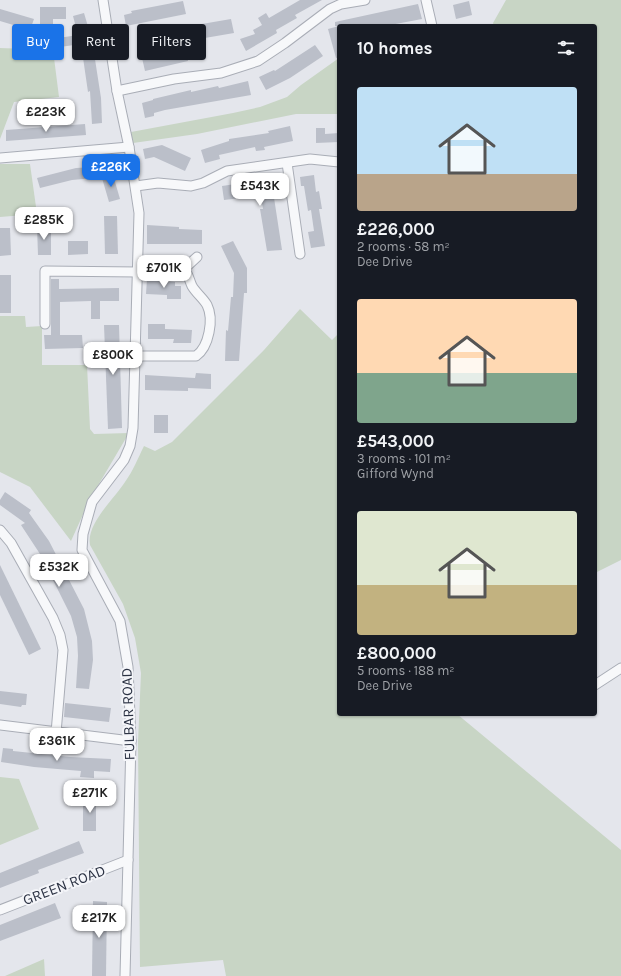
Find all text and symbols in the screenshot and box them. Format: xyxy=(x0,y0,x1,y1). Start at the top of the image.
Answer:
chip: Buy xyxy=(12,24,64,60)
chip: Rent xyxy=(72,24,129,60)
chip: Filters xyxy=(137,24,206,60)
icon: filters xyxy=(555,37,577,59)
text: 10 homes xyxy=(357,38,432,58)
pin: £223K xyxy=(18,99,74,133)
text: £223K xyxy=(26,104,66,119)
icon: home xyxy=(431,113,503,185)
pin: £226K xyxy=(83,154,139,188)
text: £226K xyxy=(91,159,131,174)
pin: £543K xyxy=(232,173,288,207)
text: £543K xyxy=(240,178,280,193)
pin: £285K xyxy=(16,207,72,241)
text: £285K xyxy=(24,212,64,227)
text: £226,000 xyxy=(357,219,435,239)
text: 2 rooms · 58 m² xyxy=(357,239,450,254)
text: Dee Drive xyxy=(357,254,412,269)
pin: £701K xyxy=(136,255,192,289)
text: £701K xyxy=(146,260,182,275)
icon: home xyxy=(431,325,503,397)
pin: £800K xyxy=(85,342,141,376)
text: £800K xyxy=(92,347,134,362)
text: £543,000 xyxy=(357,431,434,451)
text: 3 rooms · 101 m² xyxy=(357,451,451,466)
text: Gifford Wynd xyxy=(357,466,434,481)
icon: home xyxy=(431,537,503,609)
pin: £532K xyxy=(31,554,87,588)
text: £532K xyxy=(39,559,79,574)
text: £800,000 xyxy=(357,643,436,663)
text: 5 rooms · 188 m² xyxy=(357,663,455,678)
street label: FULBAR ROAD xyxy=(117,667,139,761)
text: Dee Drive xyxy=(357,678,412,693)
pin: £361K xyxy=(29,728,85,762)
text: £361K xyxy=(39,733,75,748)
pin: £271K xyxy=(62,780,118,814)
text: £271K xyxy=(72,785,108,800)
street label: GREEN ROAD xyxy=(20,861,108,909)
pin: £217K xyxy=(71,905,127,939)
text: £217K xyxy=(81,910,117,925)

